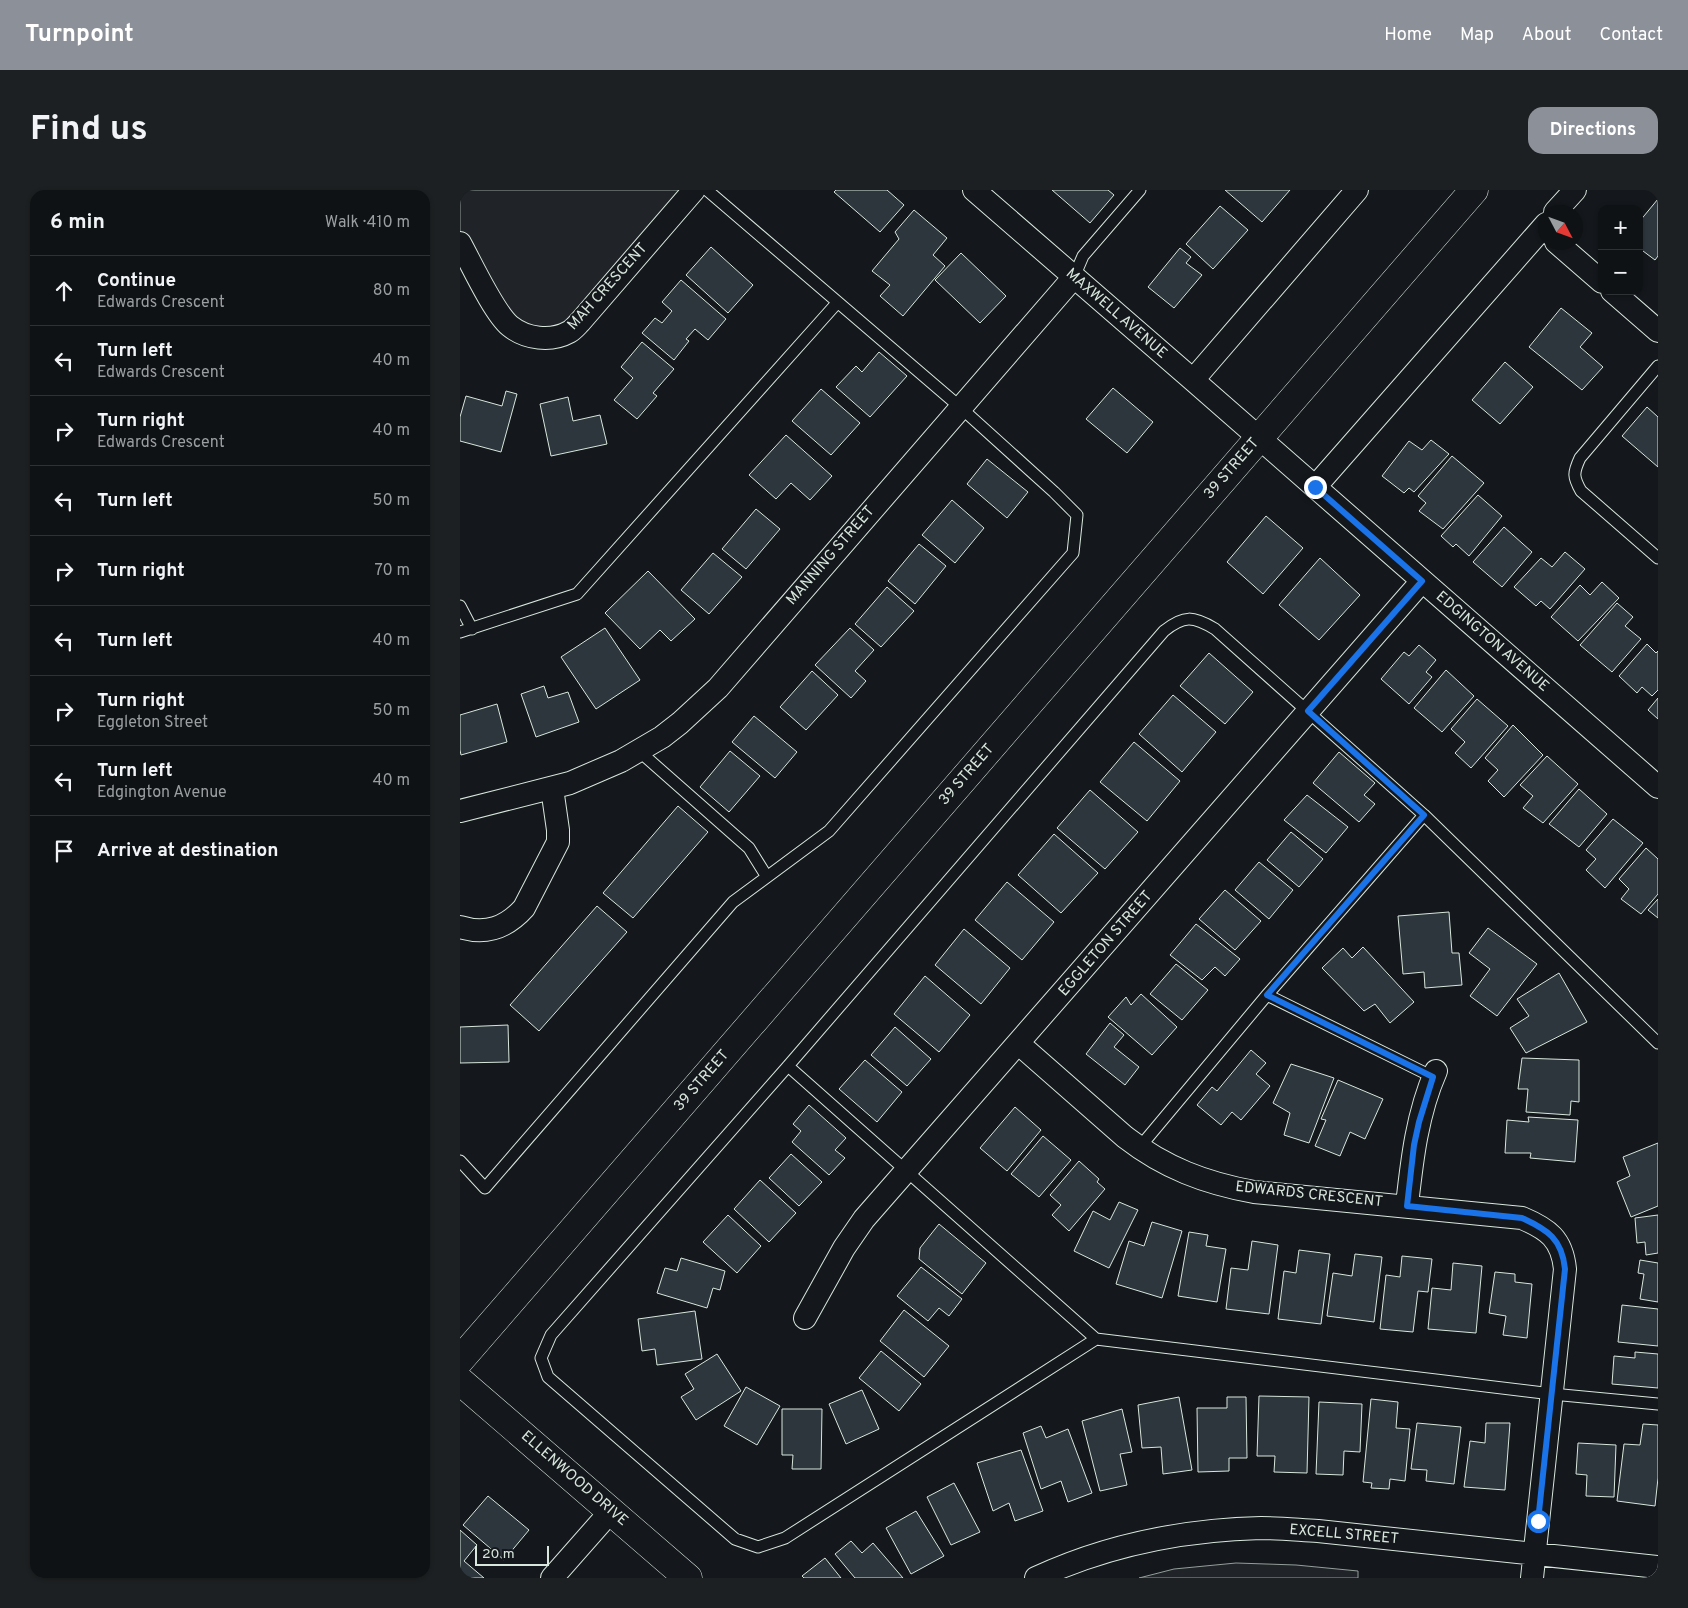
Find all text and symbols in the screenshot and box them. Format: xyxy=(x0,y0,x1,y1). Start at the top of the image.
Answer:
text: Turnpoint xyxy=(25,20,134,50)
text: Home xyxy=(1384,24,1432,47)
text: Map xyxy=(1460,24,1494,47)
text: About xyxy=(1522,24,1571,47)
text: Contact xyxy=(1599,24,1663,47)
button: Directions xyxy=(1528,107,1658,154)
text: Find us xyxy=(30,108,148,152)
north arrow xyxy=(1538,205,1583,250)
map controls xyxy=(1598,205,1643,295)
button: + xyxy=(1598,205,1643,250)
text: 6 min xyxy=(50,209,105,236)
text: Walk · 410 m xyxy=(325,213,410,233)
street label: MAH CRESCENT xyxy=(564,239,652,335)
button: − xyxy=(1598,250,1643,295)
street label: MAXWELL AVENUE xyxy=(1061,265,1171,363)
text: Continue xyxy=(97,269,176,293)
icon: ahead xyxy=(50,277,78,305)
text: 80 m xyxy=(373,281,410,301)
text: Edwards Crescent xyxy=(97,293,225,313)
text: Turn left xyxy=(97,339,173,363)
icon: left xyxy=(50,347,78,375)
text: 40 m xyxy=(372,351,410,371)
text: Edwards Crescent xyxy=(97,363,225,383)
text: Turn right xyxy=(97,409,185,433)
icon: right xyxy=(50,417,78,445)
text: 40 m xyxy=(372,421,410,441)
text: Edwards Crescent xyxy=(97,433,225,453)
street label: 39 STREET xyxy=(1200,434,1264,504)
route end xyxy=(1304,476,1327,499)
icon: left xyxy=(50,487,78,515)
text: Turn left xyxy=(97,489,173,513)
text: 50 m xyxy=(373,491,410,511)
street label: MANNING STREET xyxy=(783,502,879,610)
icon: right xyxy=(50,557,78,585)
text: Turn right xyxy=(97,559,185,583)
text: 70 m xyxy=(375,561,410,581)
street label: EDGINGTON AVENUE xyxy=(1431,588,1553,696)
icon: left xyxy=(50,627,78,655)
text: Turn left xyxy=(97,629,173,653)
text: 40 m xyxy=(372,631,410,651)
text: Turn right xyxy=(97,689,185,713)
icon: right xyxy=(50,697,78,725)
text: 50 m xyxy=(373,701,410,721)
text: Eggleton Street xyxy=(97,713,208,733)
street label: 39 STREET xyxy=(935,740,999,810)
text: Turn left xyxy=(97,759,173,783)
icon: left xyxy=(50,767,78,795)
text: 40 m xyxy=(372,771,410,791)
text: Edgington Avenue xyxy=(97,783,227,803)
icon: arrive xyxy=(50,837,78,865)
text: Arrive at destination xyxy=(97,839,278,863)
street label: EGGLETON STREET xyxy=(1055,887,1157,1001)
street label: 39 STREET xyxy=(670,1046,734,1116)
street label: EDWARDS CRESCENT xyxy=(1234,1178,1384,1212)
street label: ELLENWOOD DRIVE xyxy=(516,1427,632,1531)
route start xyxy=(1527,1510,1550,1533)
street label: EXCELL STREET xyxy=(1288,1521,1400,1549)
scale bar xyxy=(475,1543,549,1566)
text: 20 m xyxy=(482,1546,515,1563)

